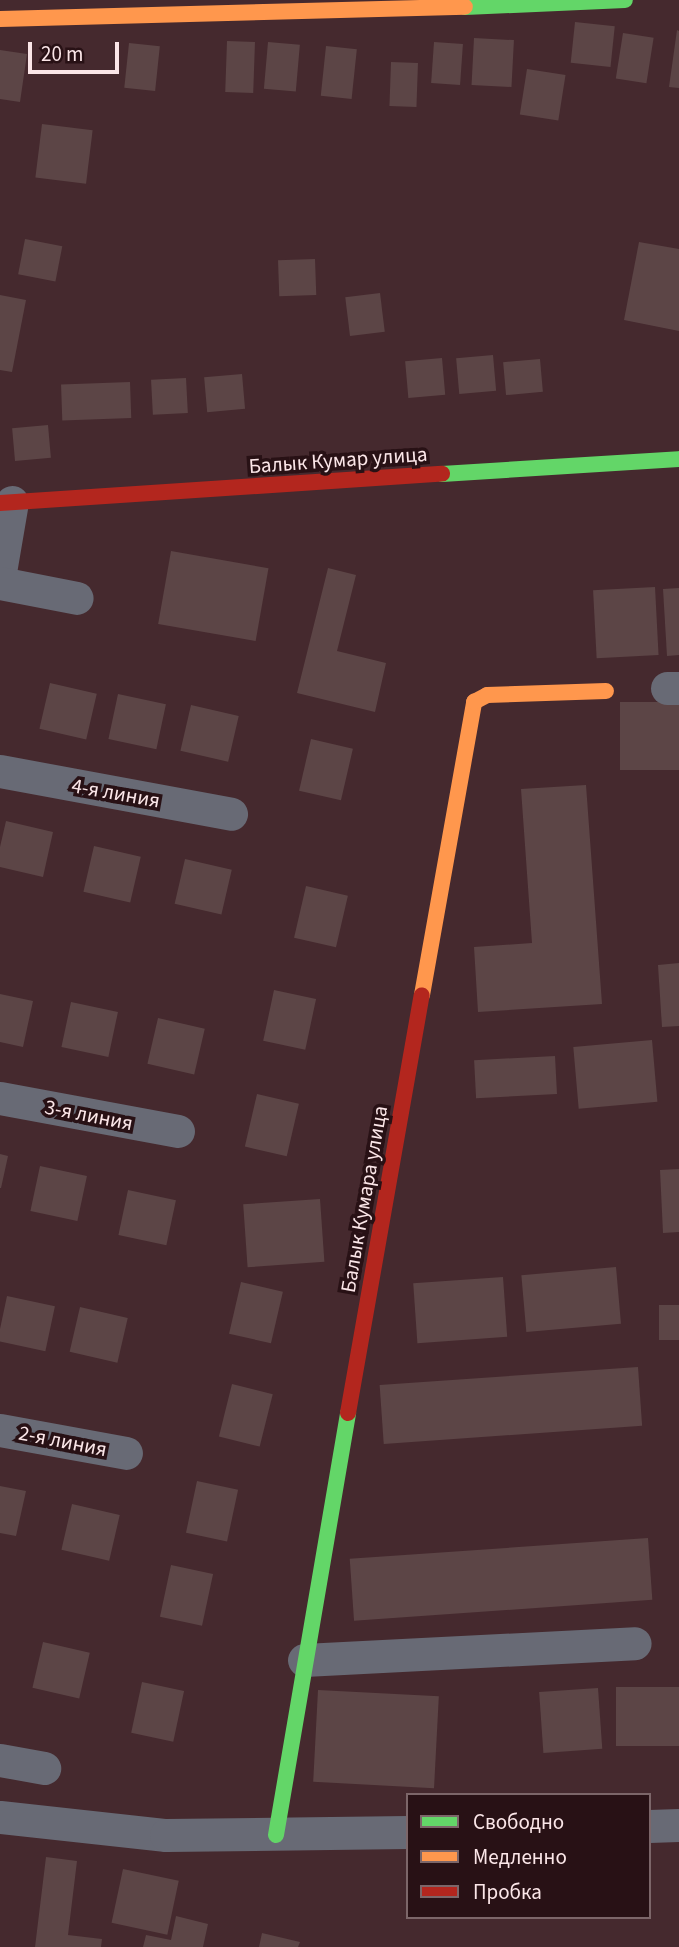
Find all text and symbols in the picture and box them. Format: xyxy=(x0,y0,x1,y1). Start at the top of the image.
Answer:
scale bar xyxy=(32,28,122,72)
text: 20 m xyxy=(41,39,83,69)
street label: Балык Кумар улица xyxy=(248,441,428,479)
street label: 4-я линия xyxy=(70,773,162,813)
street label: 3-я линия xyxy=(43,1094,135,1136)
street label: Балык Кумара улица xyxy=(335,1104,393,1294)
street label: 2-я линия xyxy=(17,1420,109,1462)
legend xyxy=(406,1793,651,1919)
text: Свободно xyxy=(473,1807,564,1837)
text: Медленно xyxy=(473,1842,567,1872)
text: Пробка xyxy=(473,1877,542,1907)

